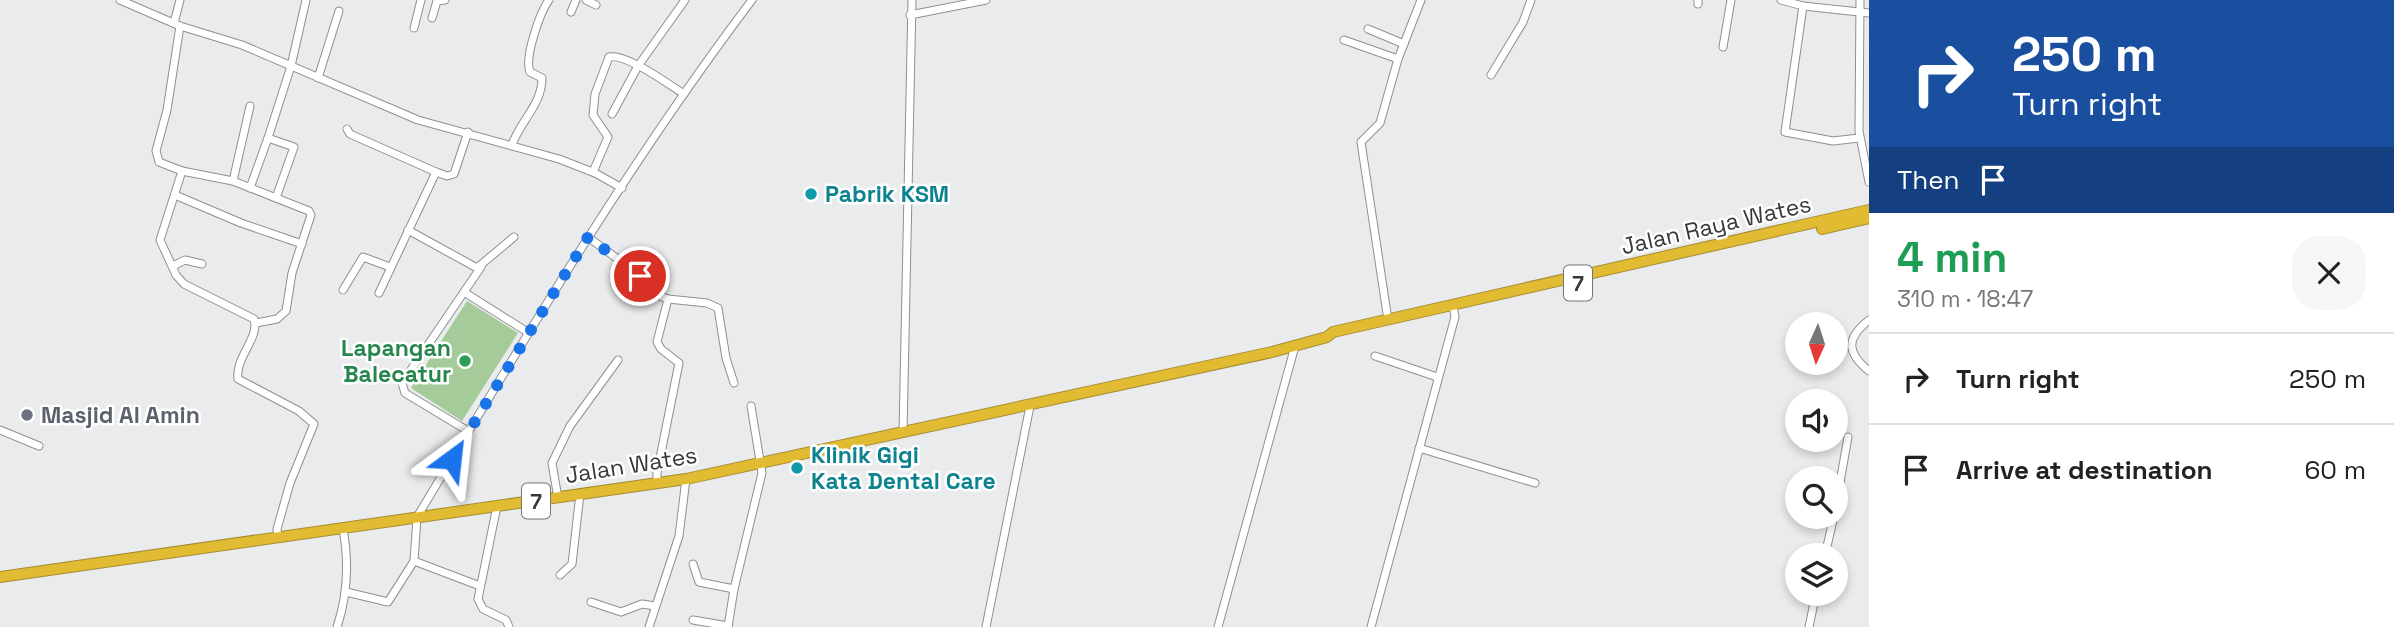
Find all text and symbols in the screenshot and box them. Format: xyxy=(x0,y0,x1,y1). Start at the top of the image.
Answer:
text: 250 m xyxy=(2012,23,2157,85)
icon: right xyxy=(1897,28,1988,119)
text: Turn right xyxy=(2012,84,2162,124)
icon: arrive xyxy=(1974,161,2012,199)
text: Then xyxy=(1897,163,1960,197)
place label: Pabrik KSM xyxy=(825,179,949,209)
marker: Pabrik KSM xyxy=(803,186,819,202)
street label: Jalan Raya Wates xyxy=(1618,189,1814,261)
text: 4 min xyxy=(1897,231,2007,284)
button: close xyxy=(2292,236,2366,310)
pin xyxy=(610,246,670,306)
icon: arrive xyxy=(621,257,659,295)
road number: 7 xyxy=(1564,266,1592,300)
text: 310 m · 18:47 xyxy=(1897,284,2033,314)
north arrow xyxy=(1785,312,1848,374)
map controls xyxy=(1785,312,1848,606)
place label: Lapangan Balecatur xyxy=(341,333,451,389)
marker: Lapangan Balecatur xyxy=(457,353,473,369)
icon: right xyxy=(1897,360,1935,398)
text: Turn right xyxy=(1956,362,2080,396)
text: 250 m xyxy=(2289,362,2366,396)
button: sound xyxy=(1785,389,1848,452)
place label: Masjid Al Amin xyxy=(41,400,200,430)
marker: Masjid Al Amin xyxy=(19,407,35,423)
position arrow xyxy=(415,422,489,496)
street label: Jalan Wates xyxy=(563,440,699,490)
place label: Klinik Gigi Kata Dental Care xyxy=(811,440,996,496)
icon: arrive xyxy=(1897,451,1935,489)
text: Arrive at destination xyxy=(1956,453,2213,487)
text: 60 m xyxy=(2304,453,2366,487)
marker: Klinik Gigi Kata Dental Care xyxy=(789,460,805,476)
button: search xyxy=(1785,466,1848,529)
road number: 7 xyxy=(522,484,550,518)
button: layers xyxy=(1785,543,1848,606)

